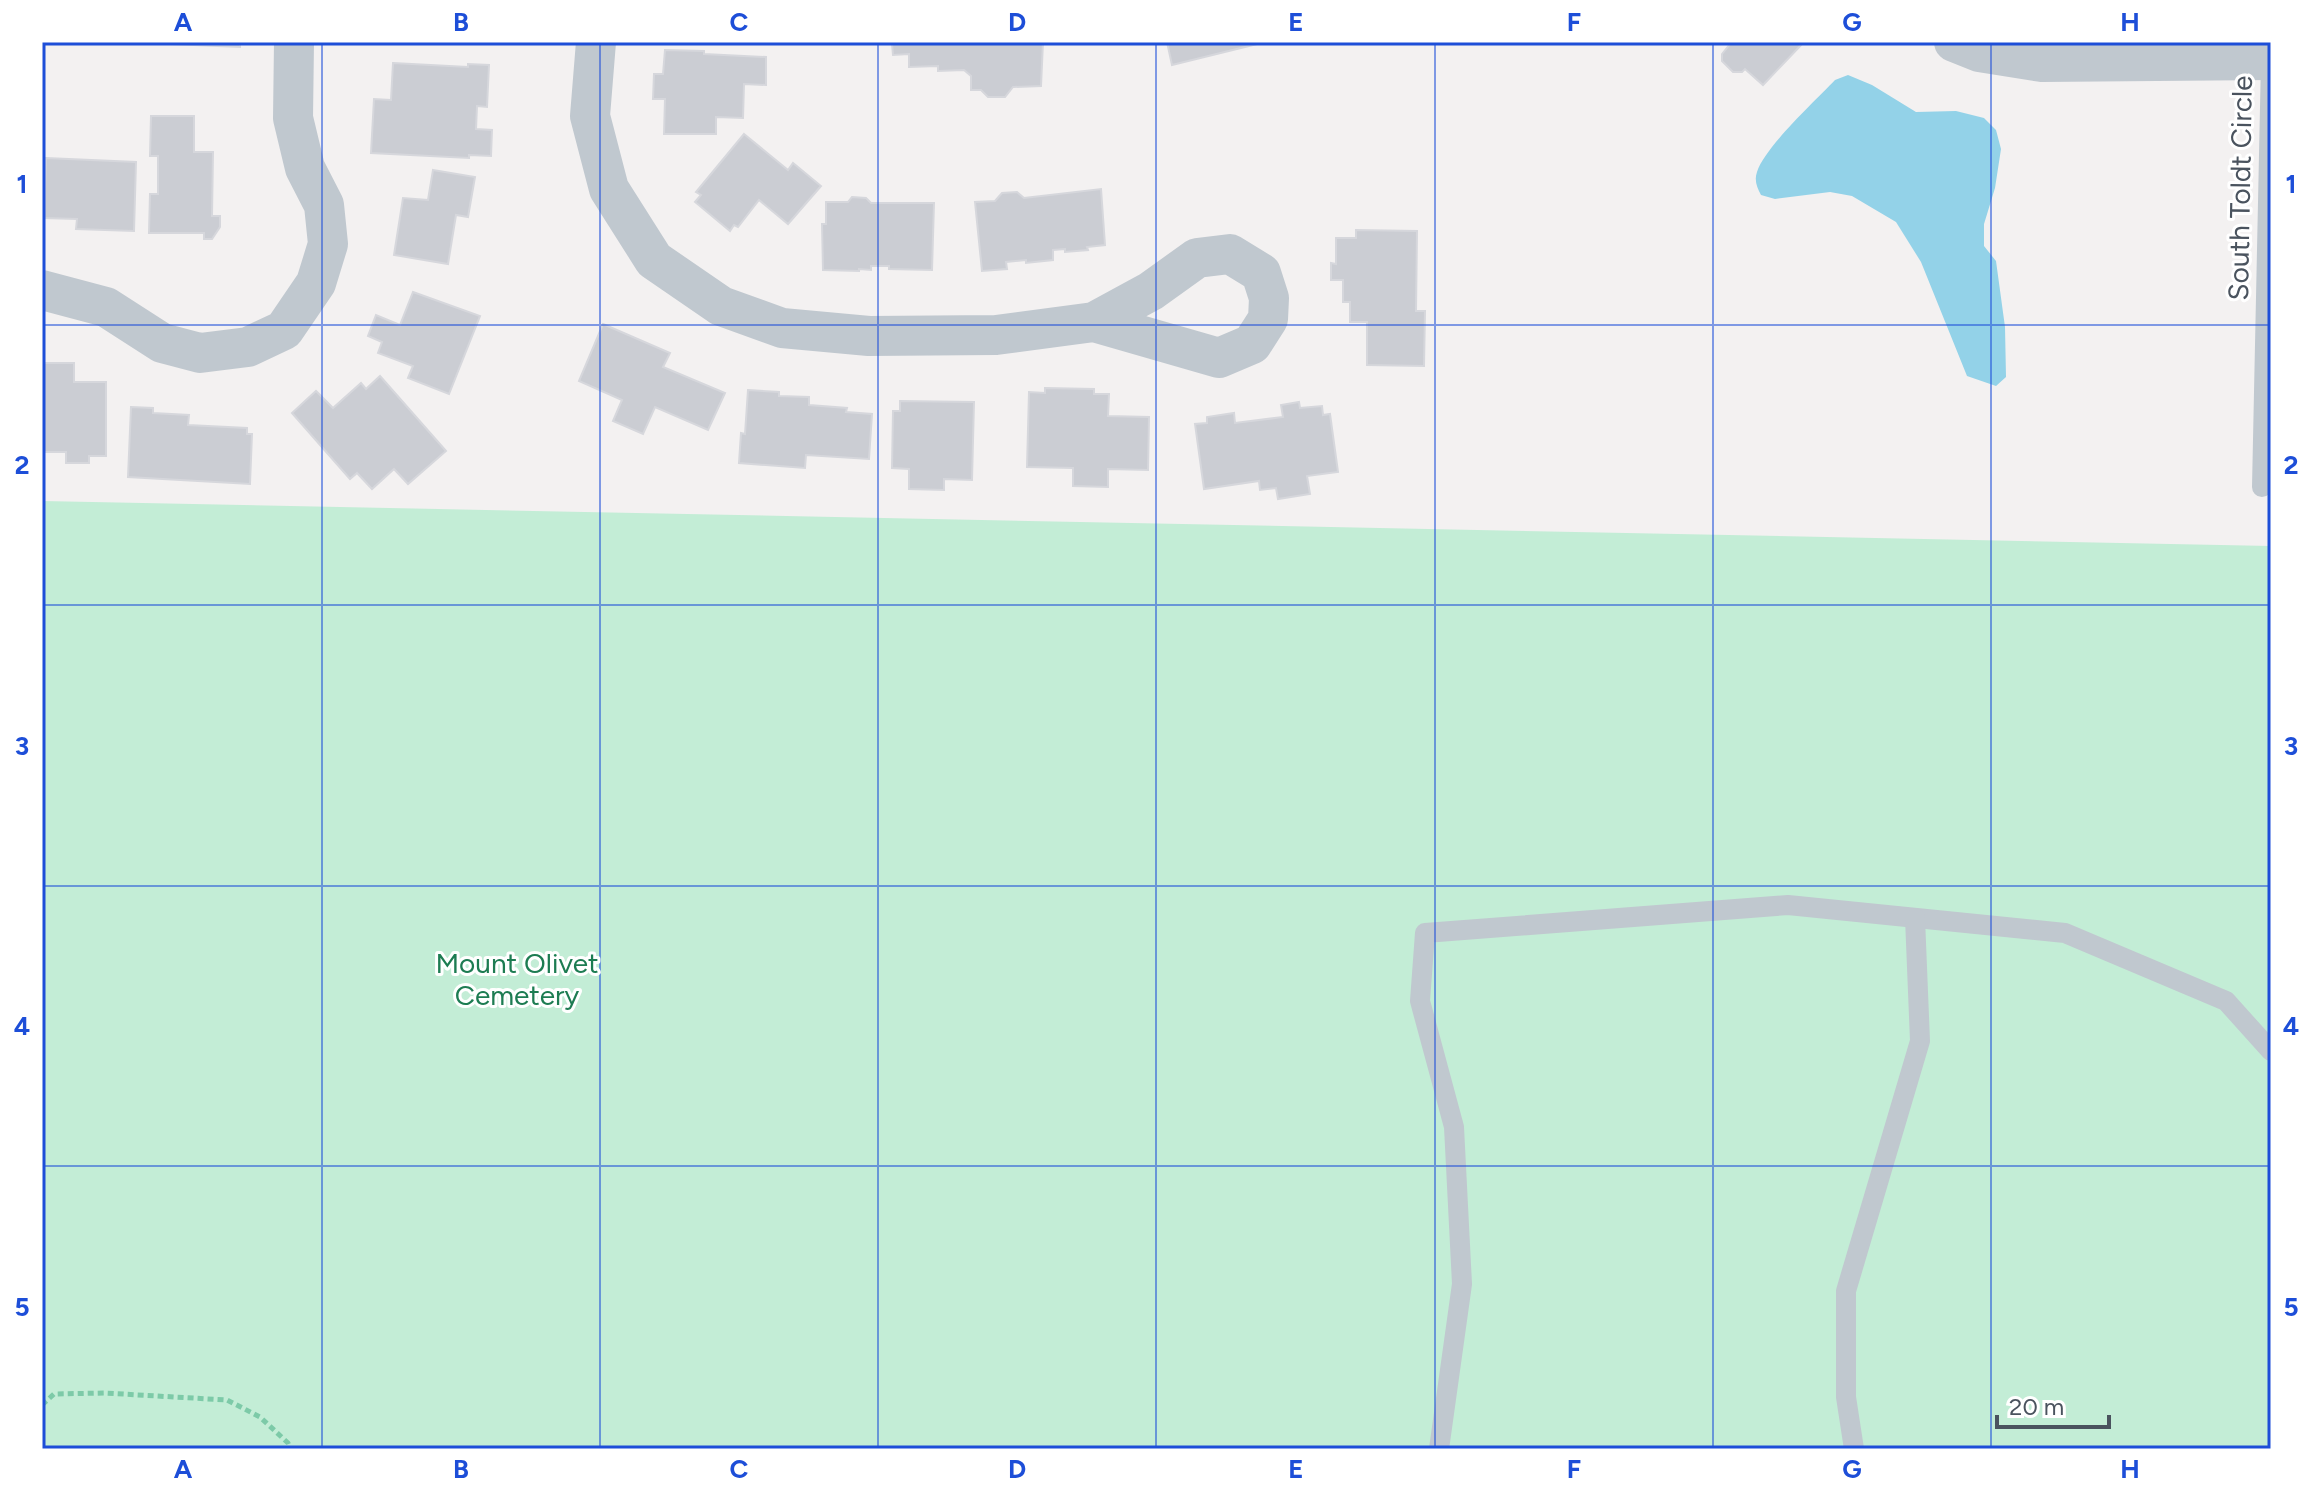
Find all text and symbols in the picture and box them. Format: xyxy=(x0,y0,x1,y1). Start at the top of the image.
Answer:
text: A xyxy=(174,6,193,38)
text: B xyxy=(453,6,469,38)
text: C xyxy=(730,6,749,38)
text: D xyxy=(1008,6,1026,38)
text: E xyxy=(1288,6,1304,38)
text: F xyxy=(1567,6,1581,38)
text: G xyxy=(1842,6,1862,38)
text: H xyxy=(2120,6,2140,38)
street label: South Toldt Circle xyxy=(2221,75,2259,301)
text: 1 xyxy=(17,168,27,200)
text: 1 xyxy=(2286,168,2296,200)
text: 2 xyxy=(14,449,30,481)
text: 2 xyxy=(2283,449,2299,481)
text: 3 xyxy=(15,730,29,762)
text: 3 xyxy=(2284,730,2298,762)
park label: Mount Olivet Cemetery xyxy=(435,946,599,1012)
text: 4 xyxy=(14,1010,30,1042)
text: 4 xyxy=(2283,1010,2299,1042)
text: 5 xyxy=(14,1291,30,1323)
text: 5 xyxy=(2283,1291,2299,1323)
scale bar xyxy=(1997,1379,2109,1429)
text: 20 m xyxy=(2009,1392,2064,1421)
text: A xyxy=(174,1453,193,1485)
text: B xyxy=(453,1453,469,1485)
text: C xyxy=(730,1453,749,1485)
text: D xyxy=(1008,1453,1026,1485)
text: E xyxy=(1288,1453,1304,1485)
text: F xyxy=(1567,1453,1581,1485)
text: G xyxy=(1842,1453,1862,1485)
text: H xyxy=(2120,1453,2140,1485)

